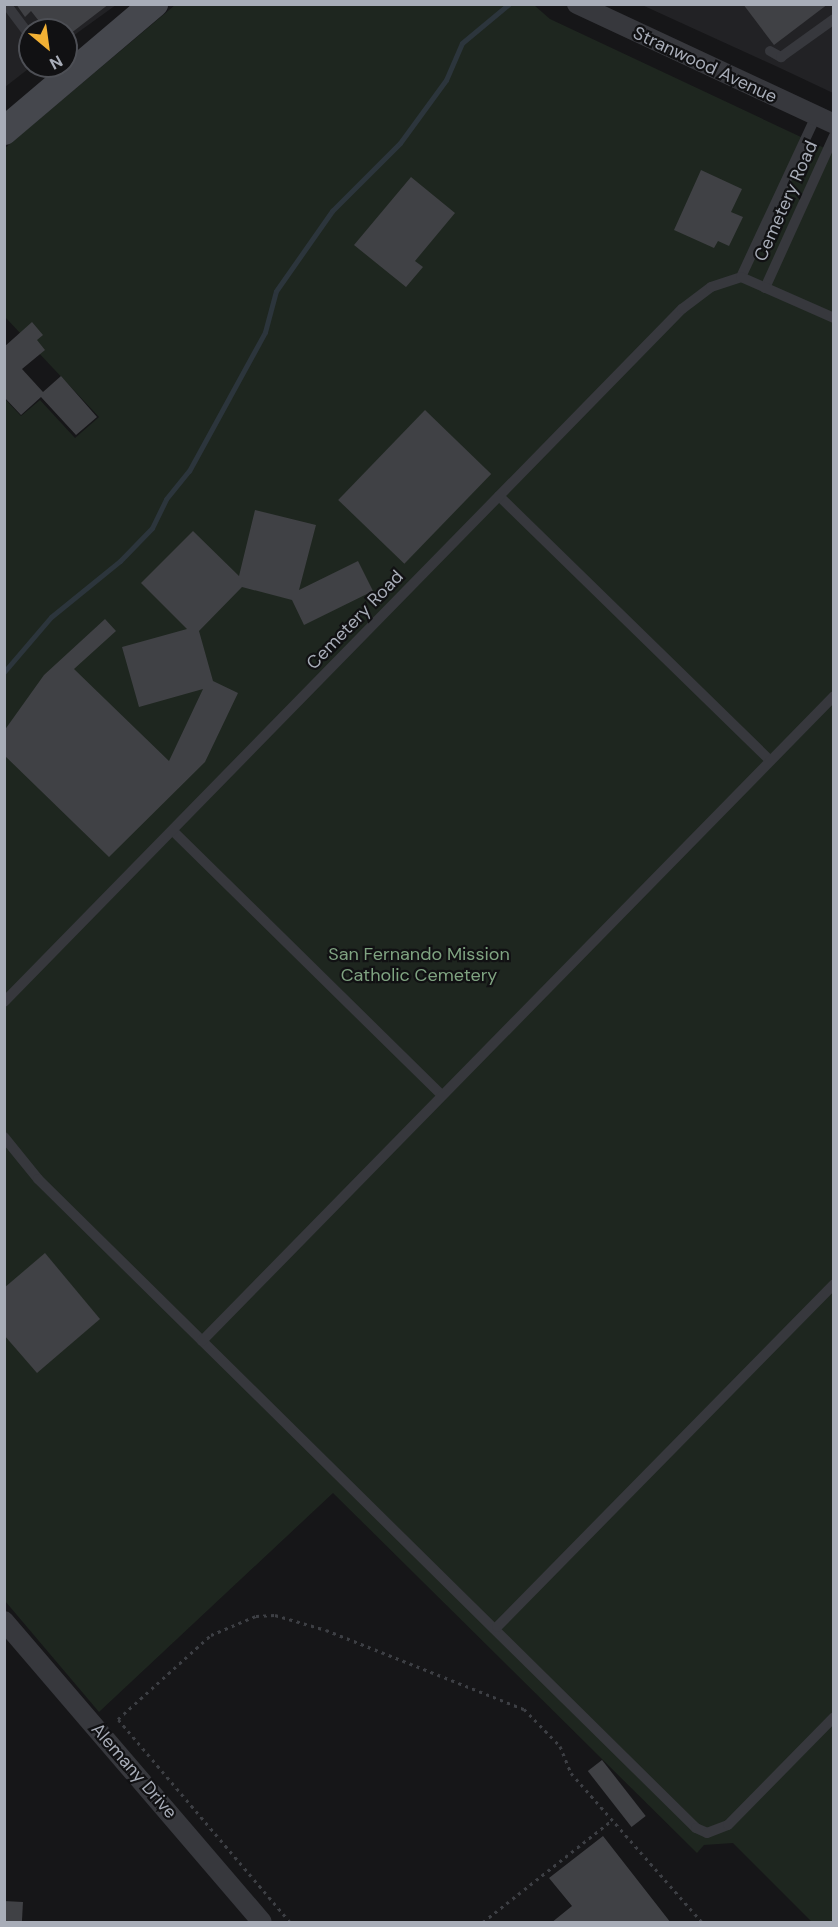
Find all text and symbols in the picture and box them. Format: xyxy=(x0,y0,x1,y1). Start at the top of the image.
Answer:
north arrow xyxy=(18,18,78,78)
street label: Stranwood Avenue xyxy=(630,22,780,108)
text: N xyxy=(46,50,66,74)
street label: Cemetery Road xyxy=(750,137,822,265)
street label: Cemetery Road xyxy=(302,566,408,674)
park label: San Fernando Mission Catholic Cemetery xyxy=(328,944,510,986)
street label: Alemany Drive xyxy=(87,1719,181,1823)

